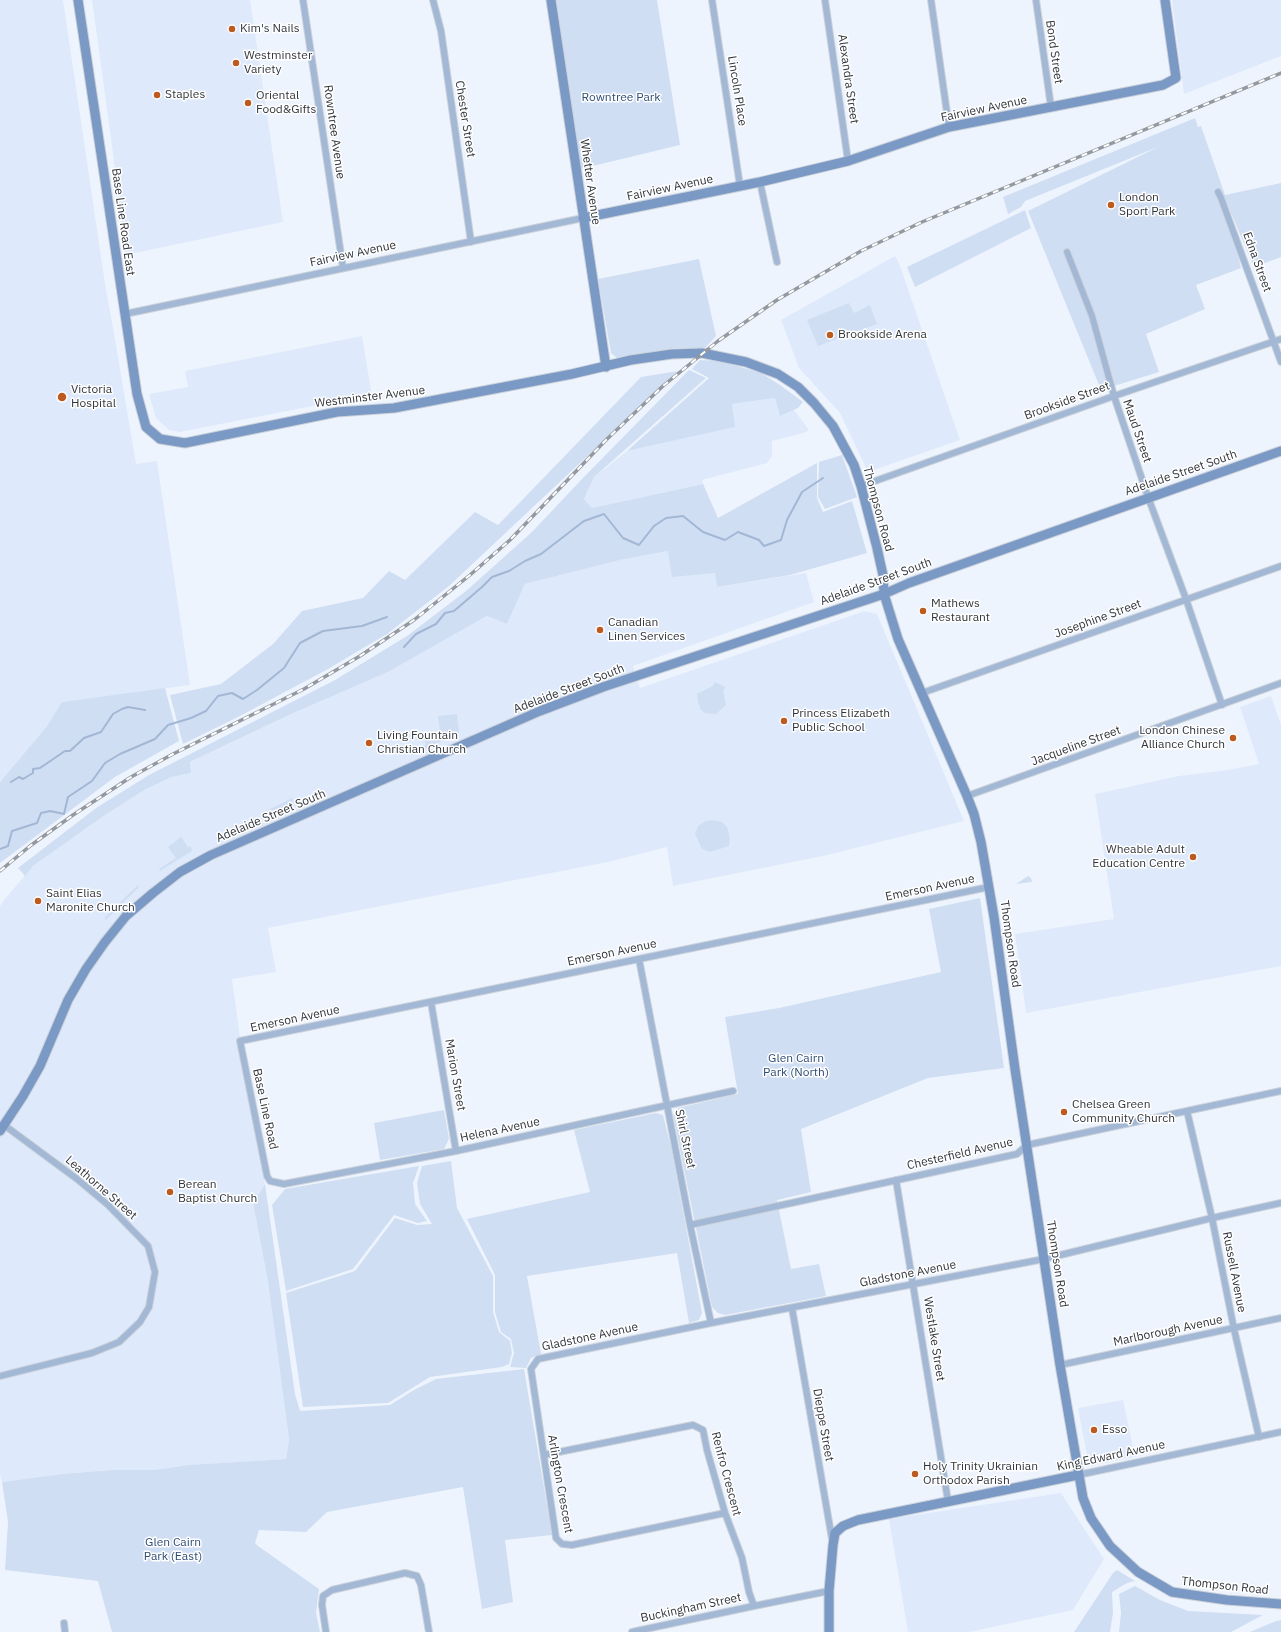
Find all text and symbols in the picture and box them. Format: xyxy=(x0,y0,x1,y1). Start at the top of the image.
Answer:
street label: Bond Street xyxy=(1042,19,1066,85)
place label: Kim's Nails xyxy=(240,22,299,36)
marker: Kim's Nails xyxy=(227,24,237,34)
street label: Alexandra Street xyxy=(835,33,861,125)
place label: Westminster Variety xyxy=(244,49,312,77)
street label: Lincoln Place xyxy=(724,55,750,127)
marker: Westminster Variety xyxy=(231,58,241,68)
street label: Chester Street xyxy=(452,80,478,158)
street label: Rowntree Avenue xyxy=(320,84,348,180)
place label: Staples xyxy=(165,88,205,102)
place label: Oriental Food&Gifts xyxy=(256,89,316,117)
marker: Staples xyxy=(152,90,162,100)
park label: Rowntree Park xyxy=(581,91,661,105)
street label: Fairview Avenue xyxy=(940,93,1028,125)
marker: Oriental Food&Gifts xyxy=(243,98,253,108)
street label: Whetter Avenue xyxy=(577,138,603,226)
street label: Base Line Road East xyxy=(108,167,138,277)
street label: Fairview Avenue xyxy=(626,172,714,204)
place label: London Sport Park xyxy=(1119,191,1175,219)
marker: London Sport Park xyxy=(1106,200,1116,210)
street label: Edna Street xyxy=(1239,230,1275,294)
street label: Fairview Avenue xyxy=(309,238,397,270)
place label: Brookside Arena xyxy=(838,328,927,342)
marker: Brookside Arena xyxy=(825,330,835,340)
street label: Brookside Street xyxy=(1022,379,1112,423)
place label: Victoria Hospital xyxy=(71,383,116,411)
street label: Westminster Avenue xyxy=(314,383,426,411)
marker: Victoria Hospital xyxy=(56,391,68,403)
street label: Maud Street xyxy=(1120,398,1154,464)
street label: Adelaide Street South xyxy=(1123,447,1239,499)
street label: Thompson Road xyxy=(860,465,896,553)
street label: Adelaide Street South xyxy=(818,555,934,609)
place label: Mathews Restaurant xyxy=(931,597,990,625)
street label: Josephine Street xyxy=(1053,597,1143,641)
marker: Mathews Restaurant xyxy=(918,606,928,616)
place label: Canadian Linen Services xyxy=(608,616,685,644)
marker: Canadian Linen Services xyxy=(595,625,605,635)
street label: Adelaide Street South xyxy=(512,661,626,717)
place label: Princess Elizabeth Public School xyxy=(792,707,890,735)
marker: Princess Elizabeth Public School xyxy=(779,716,789,726)
street label: Jacqueline Street xyxy=(1029,723,1123,769)
place label: London Chinese Alliance Church xyxy=(1139,724,1225,752)
place label: Living Fountain Christian Church xyxy=(377,729,466,757)
marker: London Chinese Alliance Church xyxy=(1228,733,1238,743)
marker: Living Fountain Christian Church xyxy=(364,738,374,748)
street label: Adelaide Street South xyxy=(214,786,328,846)
place label: Wheable Adult Education Centre xyxy=(1092,843,1185,871)
marker: Wheable Adult Education Centre xyxy=(1188,852,1198,862)
street label: Emerson Avenue xyxy=(884,872,976,904)
place label: Saint Elias Maronite Church xyxy=(46,887,135,915)
marker: Saint Elias Maronite Church xyxy=(33,896,43,906)
street label: Thompson Road xyxy=(997,900,1023,988)
street label: Emerson Avenue xyxy=(566,937,658,969)
street label: Emerson Avenue xyxy=(249,1003,341,1035)
street label: Marion Street xyxy=(442,1038,468,1112)
park label: Glen Cairn Park (North) xyxy=(763,1052,829,1080)
street label: Base Line Road xyxy=(249,1067,281,1151)
place label: Chelsea Green Community Church xyxy=(1072,1098,1175,1126)
marker: Chelsea Green Community Church xyxy=(1059,1107,1069,1117)
street label: Shirl Street xyxy=(672,1108,698,1170)
street label: Helena Avenue xyxy=(459,1115,541,1145)
street label: Chesterfield Avenue xyxy=(906,1135,1014,1173)
street label: Leathorne Street xyxy=(62,1153,140,1223)
place label: Berean Baptist Church xyxy=(178,1178,257,1206)
marker: Berean Baptist Church xyxy=(165,1187,175,1197)
street label: Thompson Road xyxy=(1043,1220,1071,1308)
street label: Russell Avenue xyxy=(1219,1230,1249,1314)
street label: Gladstone Avenue xyxy=(859,1258,957,1290)
street label: Westlake Street xyxy=(920,1296,948,1382)
street label: Marlborough Avenue xyxy=(1112,1312,1224,1350)
street label: Gladstone Avenue xyxy=(541,1320,639,1354)
street label: Dieppe Street xyxy=(809,1387,837,1463)
place label: Esso xyxy=(1102,1423,1127,1437)
marker: Esso xyxy=(1089,1425,1099,1435)
street label: Renfro Crescent xyxy=(708,1430,744,1518)
street label: Arlington Crescent xyxy=(544,1434,576,1534)
street label: King Edward Avenue xyxy=(1056,1438,1166,1474)
place label: Holy Trinity Ukrainian Orthodox Parish xyxy=(923,1460,1038,1488)
marker: Holy Trinity Ukrainian Orthodox Parish xyxy=(910,1469,920,1479)
park label: Glen Cairn Park (East) xyxy=(144,1536,202,1564)
street label: Thompson Road xyxy=(1181,1574,1269,1598)
street label: Buckingham Street xyxy=(639,1590,743,1626)

